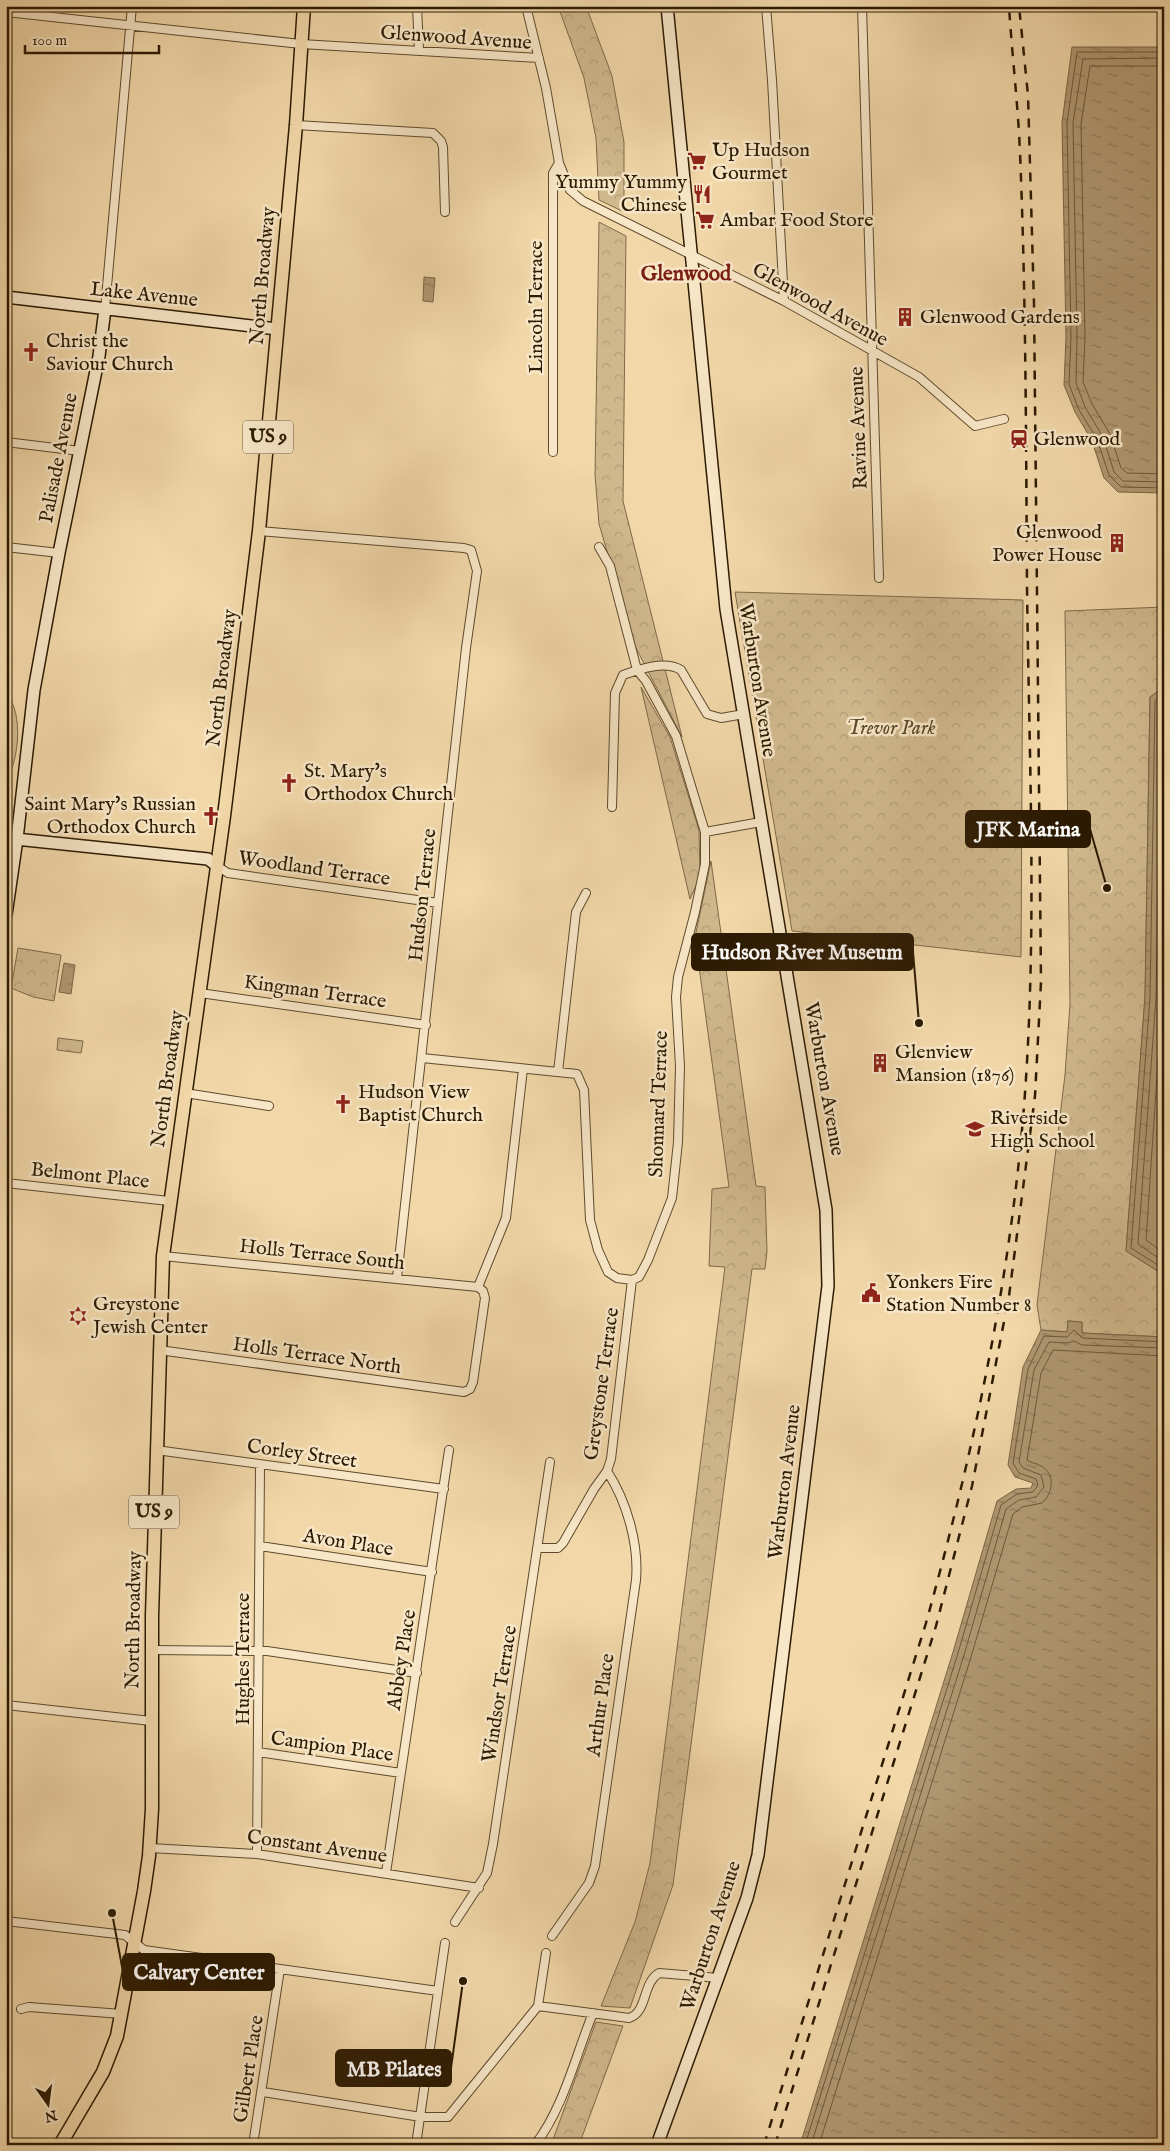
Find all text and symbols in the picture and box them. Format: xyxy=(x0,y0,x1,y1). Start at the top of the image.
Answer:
street label: Glenwood Avenue xyxy=(380,20,532,56)
scale bar xyxy=(25,22,159,54)
text: 100 m xyxy=(32,31,68,50)
place label: Up Hudson Gourmet xyxy=(712,138,810,186)
supermarket icon: Up Hudson Gourmet xyxy=(686,150,708,172)
place label: Yummy Yummy Chinese xyxy=(555,170,687,218)
restaurant icon: Yummy Yummy Chinese xyxy=(691,183,713,205)
street label: North Broadway xyxy=(245,206,282,346)
place label: Ambar Food Store xyxy=(719,208,873,233)
supermarket icon: Ambar Food Store xyxy=(694,209,716,231)
street label: Lincoln Terrace xyxy=(524,240,549,374)
street label: Glenwood Avenue xyxy=(748,257,892,353)
district label: Glenwood xyxy=(641,261,732,288)
street label: Lake Avenue xyxy=(89,277,199,313)
place label: Glenwood Gardens xyxy=(920,305,1080,330)
building icon: Glenwood Gardens xyxy=(894,306,916,328)
place label: Christ the Saviour Church xyxy=(46,329,174,377)
church icon: Christ the Saviour Church xyxy=(20,341,42,363)
street label: Ravine Avenue xyxy=(844,366,874,490)
street label: Palisade Avenue xyxy=(34,391,84,525)
road number: US 9 xyxy=(243,421,293,454)
place label: Glenwood xyxy=(1034,427,1120,452)
station icon: Glenwood xyxy=(1008,428,1030,450)
place label: Glenwood Power House xyxy=(992,520,1102,568)
building icon: Glenwood Power House xyxy=(1106,532,1128,554)
street label: Warburton Avenue xyxy=(732,601,782,759)
street label: North Broadway xyxy=(201,608,243,748)
park label: Trevor Park xyxy=(846,716,936,741)
place label: St. Mary's Orthodox Church xyxy=(304,759,454,807)
church icon: St. Mary's Orthodox Church xyxy=(278,772,300,794)
place label: Saint Mary's Russian Orthodox Church xyxy=(24,792,196,840)
church icon: Saint Mary's Russian Orthodox Church xyxy=(200,805,222,827)
callout: JFK Marina xyxy=(966,811,1090,847)
text: JFK Marina xyxy=(973,817,1081,844)
street label: Hudson Terrace xyxy=(404,827,442,963)
street label: Woodland Terrace xyxy=(236,846,392,892)
callout: Hudson River Museum xyxy=(692,934,913,970)
text: Hudson River Museum xyxy=(701,940,903,967)
street label: Kingman Terrace xyxy=(242,970,388,1014)
street label: Warburton Avenue xyxy=(798,1000,850,1158)
street label: North Broadway xyxy=(146,1008,190,1149)
street label: Shonnard Terrace xyxy=(644,1030,674,1178)
place label: Glenview Mansion (1876) xyxy=(895,1040,1014,1088)
building icon: Glenview Mansion (1876) xyxy=(869,1052,891,1074)
place label: Hudson View Baptist Church xyxy=(358,1080,483,1128)
church icon: Hudson View Baptist Church xyxy=(332,1093,354,1115)
place label: Riverside High School xyxy=(990,1106,1095,1154)
school or university icon: Riverside High School xyxy=(964,1118,986,1140)
street label: Belmont Place xyxy=(29,1157,151,1195)
street label: Holls Terrace South xyxy=(238,1234,406,1276)
place label: Yonkers Fire Station Number 8 xyxy=(886,1270,1032,1318)
public building icon: Yonkers Fire Station Number 8 xyxy=(860,1282,882,1304)
place label: Greystone Jewish Center xyxy=(91,1292,209,1340)
synagogue icon: Greystone Jewish Center xyxy=(67,1305,89,1327)
street label: Greystone Terrace xyxy=(579,1306,625,1462)
street label: Holls Terrace North xyxy=(231,1332,403,1380)
street label: Warburton Avenue xyxy=(763,1403,807,1561)
street label: Corley Street xyxy=(245,1434,359,1474)
road number: US 9 xyxy=(129,1495,179,1528)
street label: Avon Place xyxy=(300,1523,395,1562)
street label: North Broadway xyxy=(120,1550,148,1689)
street label: Hughes Terrace xyxy=(231,1593,256,1725)
street label: Abbey Place xyxy=(382,1608,422,1713)
street label: Windsor Terrace xyxy=(477,1624,523,1764)
street label: Arthur Place xyxy=(581,1652,621,1759)
street label: Campion Place xyxy=(269,1726,395,1768)
street label: Constant Avenue xyxy=(245,1825,389,1869)
street label: Warburton Avenue xyxy=(675,1858,747,2014)
callout: Calvary Center xyxy=(123,1954,274,1990)
text: Calvary Center xyxy=(134,1960,265,1987)
street label: Gilbert Place xyxy=(228,2013,270,2125)
callout: MB Pilates xyxy=(336,2050,451,2086)
text: MB Pilates xyxy=(346,2057,442,2084)
north arrow xyxy=(22,2078,72,2128)
text: N xyxy=(43,2105,60,2126)

